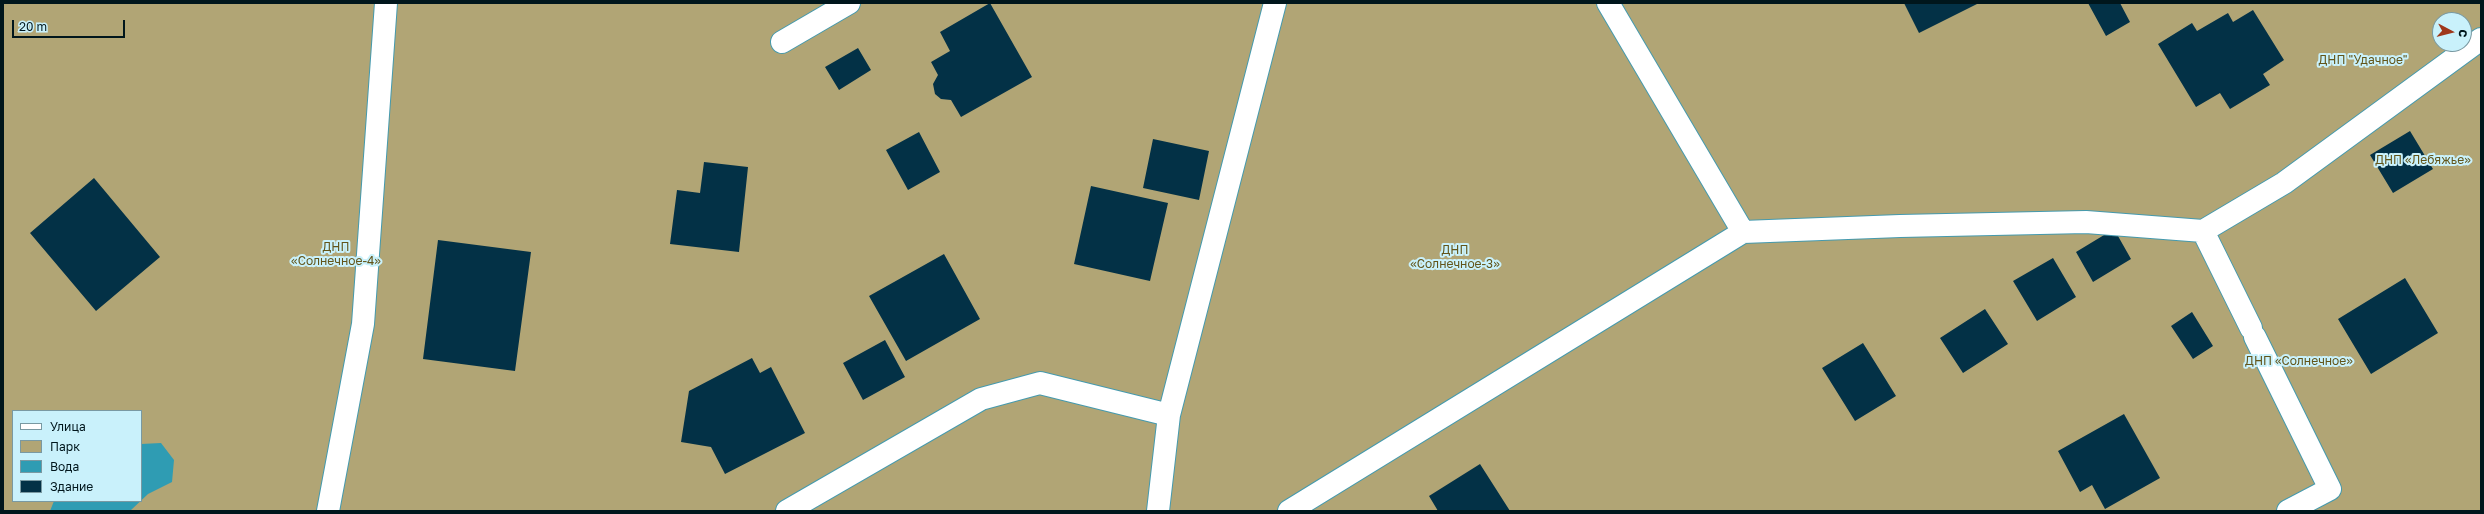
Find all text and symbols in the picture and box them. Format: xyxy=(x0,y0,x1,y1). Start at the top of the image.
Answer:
scale bar xyxy=(14,12,127,38)
north arrow xyxy=(2432,12,2472,52)
text: 20 m xyxy=(19,19,47,34)
text: С xyxy=(2456,29,2470,38)
park label: ДНП "Удачное" xyxy=(2319,53,2407,67)
park label: ДНП «Лебяжье» xyxy=(2375,153,2471,167)
park label: ДНП «Солнечное-4» xyxy=(291,240,381,268)
park label: ДНП «Солнечное-3» xyxy=(1410,243,1500,271)
park label: ДНП «Солнечное» xyxy=(2245,354,2353,368)
legend xyxy=(12,410,142,502)
text: Улица xyxy=(50,419,86,434)
text: Парк xyxy=(50,439,80,454)
text: Вода xyxy=(50,459,79,474)
text: Здание xyxy=(50,479,93,494)

